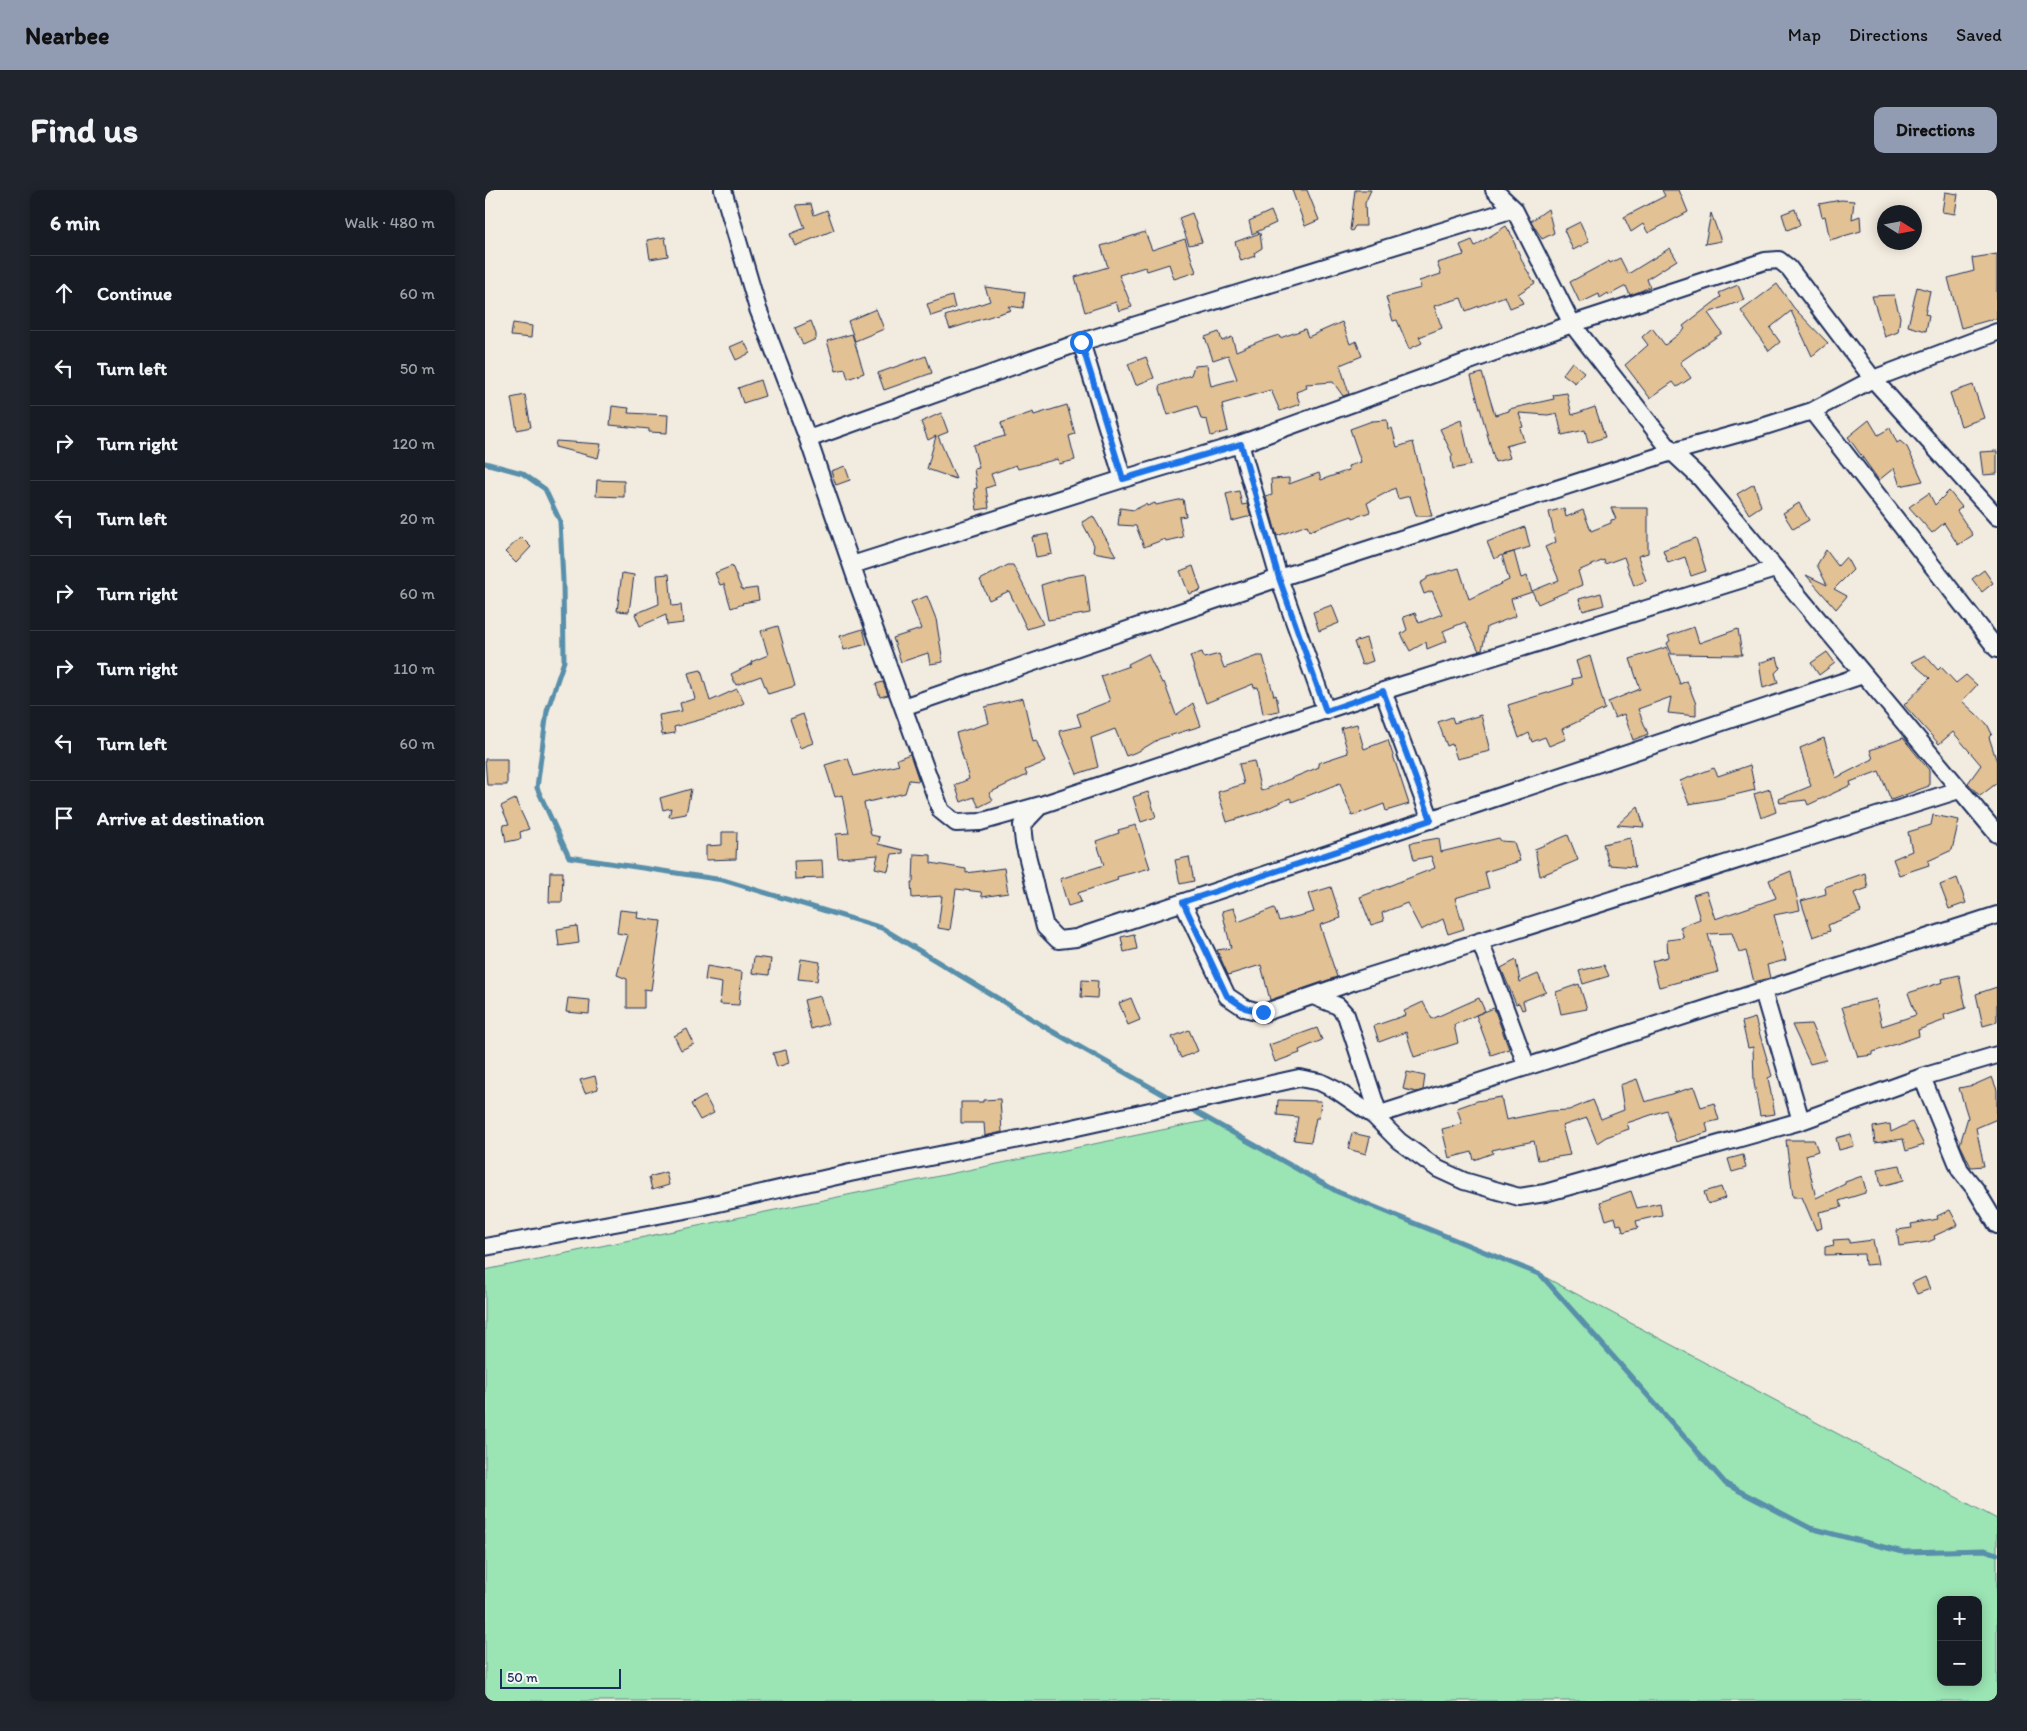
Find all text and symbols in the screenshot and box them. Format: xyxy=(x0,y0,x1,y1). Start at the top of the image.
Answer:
text: Nearbee xyxy=(25,21,109,50)
text: Map xyxy=(1788,24,1821,46)
text: Directions xyxy=(1849,24,1928,46)
text: Saved xyxy=(1956,24,2002,46)
button: Directions xyxy=(1874,107,1997,153)
text: Find us xyxy=(30,109,138,151)
north arrow xyxy=(1877,205,1922,250)
text: 6 min xyxy=(50,210,100,235)
text: Walk · 480 m xyxy=(345,213,435,232)
icon: ahead xyxy=(50,279,78,307)
text: Continue xyxy=(97,282,172,305)
text: 60 m xyxy=(400,284,435,303)
route start xyxy=(1070,331,1093,354)
icon: left xyxy=(50,354,78,382)
text: Turn left xyxy=(97,357,167,380)
text: 50 m xyxy=(400,359,435,378)
icon: right xyxy=(50,429,78,457)
text: Turn right xyxy=(97,432,178,455)
text: 120 m xyxy=(392,434,435,453)
icon: left xyxy=(50,504,78,532)
text: Turn left xyxy=(97,507,167,530)
text: 20 m xyxy=(400,509,435,528)
icon: right xyxy=(50,579,78,607)
text: Turn right xyxy=(97,582,178,605)
text: 60 m xyxy=(400,584,435,603)
icon: right xyxy=(50,654,78,682)
text: Turn right xyxy=(97,657,178,680)
text: 110 m xyxy=(393,659,435,678)
icon: left xyxy=(50,729,78,757)
text: Turn left xyxy=(97,732,167,755)
text: 60 m xyxy=(400,734,435,753)
icon: arrive xyxy=(50,804,78,832)
text: Arrive at destination xyxy=(97,807,264,830)
route end xyxy=(1252,1001,1275,1024)
map controls xyxy=(1937,1596,1982,1686)
button: + xyxy=(1937,1596,1982,1641)
button: − xyxy=(1937,1641,1982,1686)
scale bar xyxy=(500,1666,621,1689)
text: 50 m xyxy=(507,1669,538,1686)

